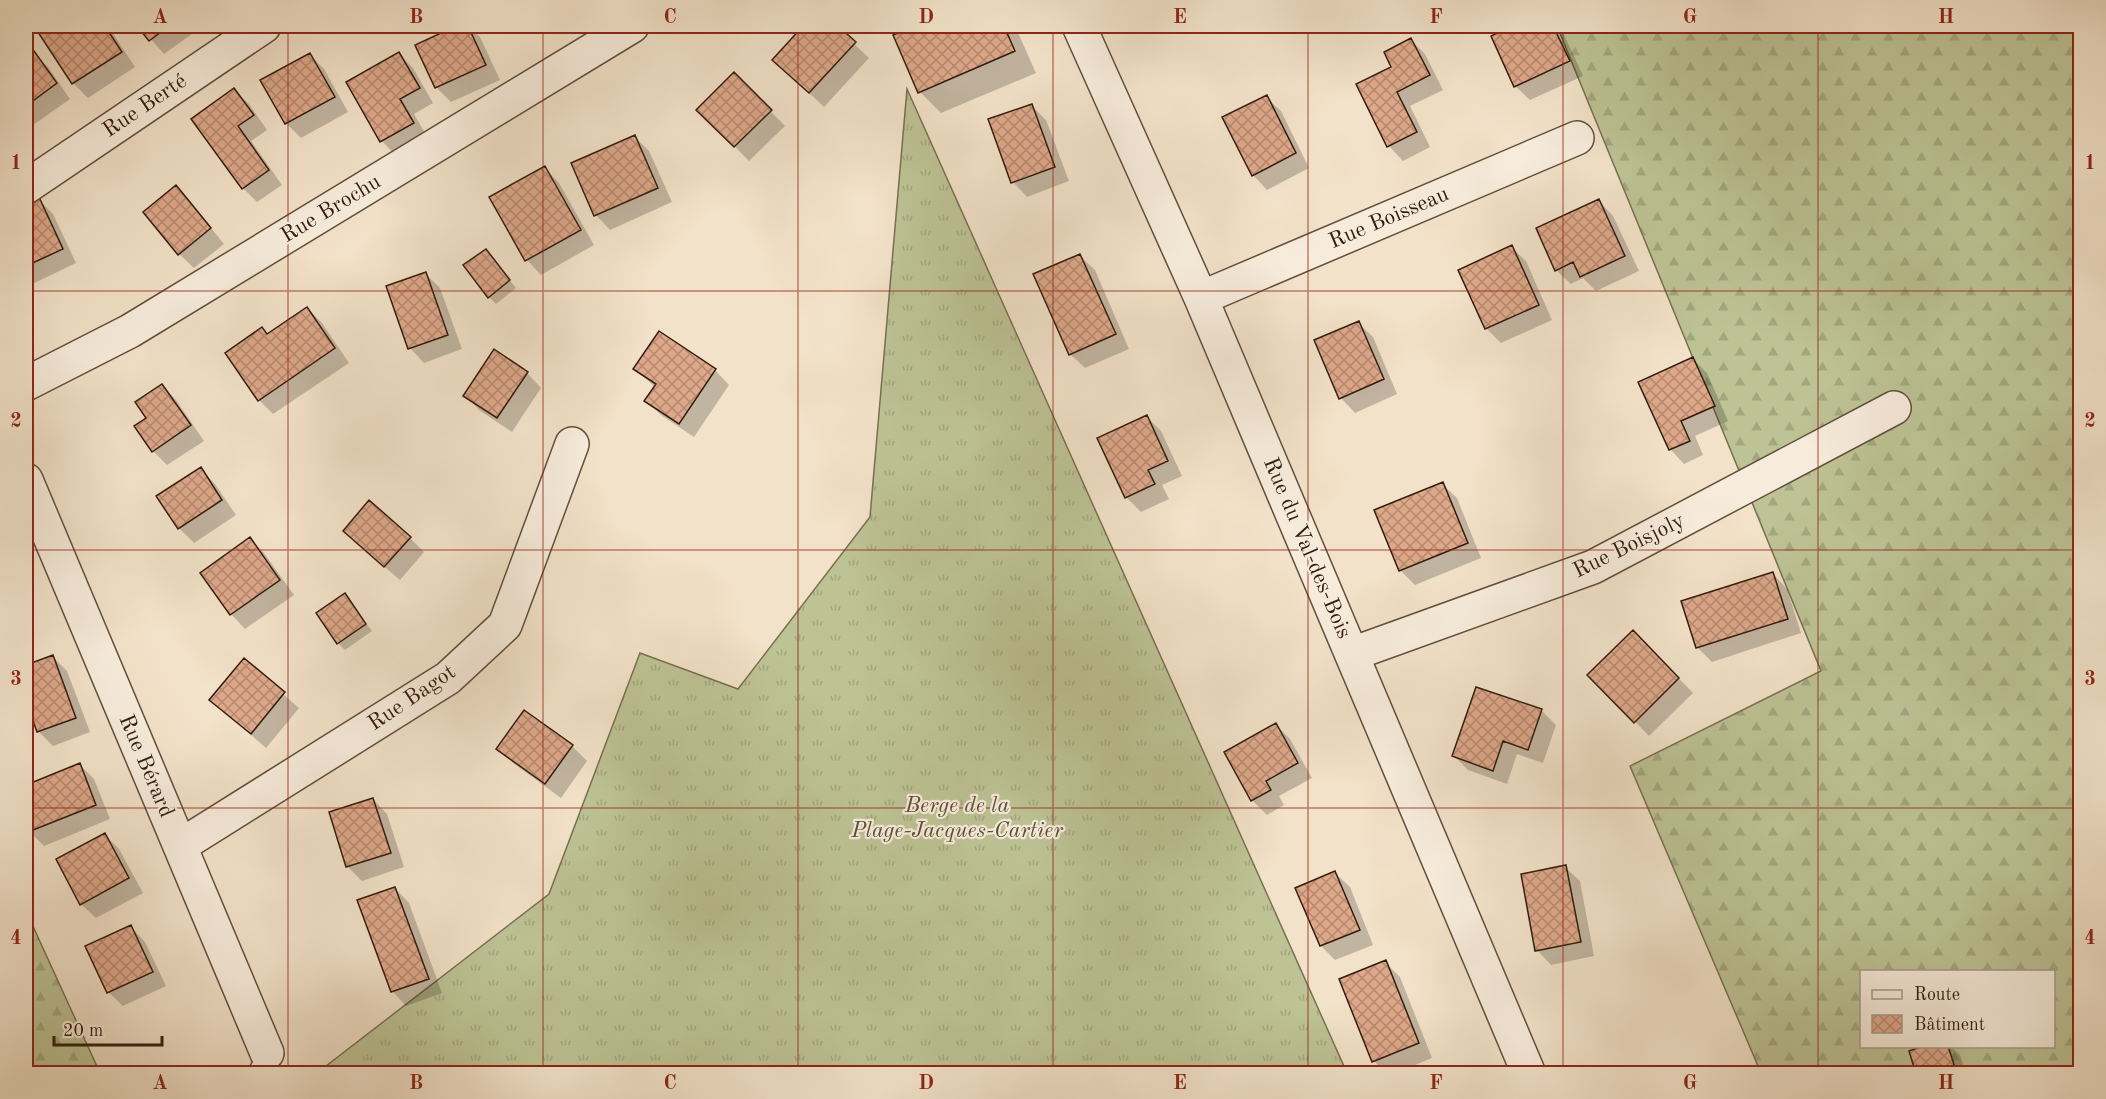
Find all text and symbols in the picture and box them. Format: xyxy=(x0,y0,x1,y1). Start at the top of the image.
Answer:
text: A xyxy=(152,8,168,28)
text: B xyxy=(409,8,423,28)
text: C xyxy=(663,8,677,28)
text: D xyxy=(918,8,934,28)
text: E xyxy=(1173,8,1187,28)
text: F xyxy=(1429,8,1443,28)
text: G xyxy=(1683,8,1697,28)
text: H xyxy=(1938,8,1954,28)
street label: Rue Berté xyxy=(99,70,191,142)
text: 1 xyxy=(10,154,22,174)
text: 1 xyxy=(2084,154,2096,174)
street label: Rue Brochu xyxy=(277,171,385,247)
street label: Rue Boisseau xyxy=(1326,183,1452,253)
text: 2 xyxy=(10,412,22,432)
text: 2 xyxy=(2084,412,2096,432)
street label: Rue du Val-des-Bois xyxy=(1259,454,1355,642)
street label: Rue Boisjoly xyxy=(1570,509,1688,582)
street label: Rue Bagot xyxy=(364,661,460,735)
text: 3 xyxy=(10,670,22,690)
text: 3 xyxy=(2084,670,2096,690)
street label: Rue Bérard xyxy=(114,711,178,821)
park label: Berge de la Plage-Jacques-Cartier xyxy=(850,795,1063,842)
text: 4 xyxy=(10,929,22,949)
text: 4 xyxy=(2084,929,2096,949)
legend xyxy=(1860,970,2055,1048)
text: Route xyxy=(1914,986,1960,1004)
scale bar xyxy=(54,1009,162,1047)
text: Bâtiment xyxy=(1914,1016,1985,1034)
text: 20 m xyxy=(63,1022,103,1040)
text: A xyxy=(152,1074,168,1094)
text: B xyxy=(409,1074,423,1094)
text: C xyxy=(663,1074,677,1094)
text: D xyxy=(918,1074,934,1094)
text: E xyxy=(1173,1074,1187,1094)
text: F xyxy=(1429,1074,1443,1094)
text: G xyxy=(1683,1074,1697,1094)
text: H xyxy=(1938,1074,1954,1094)

